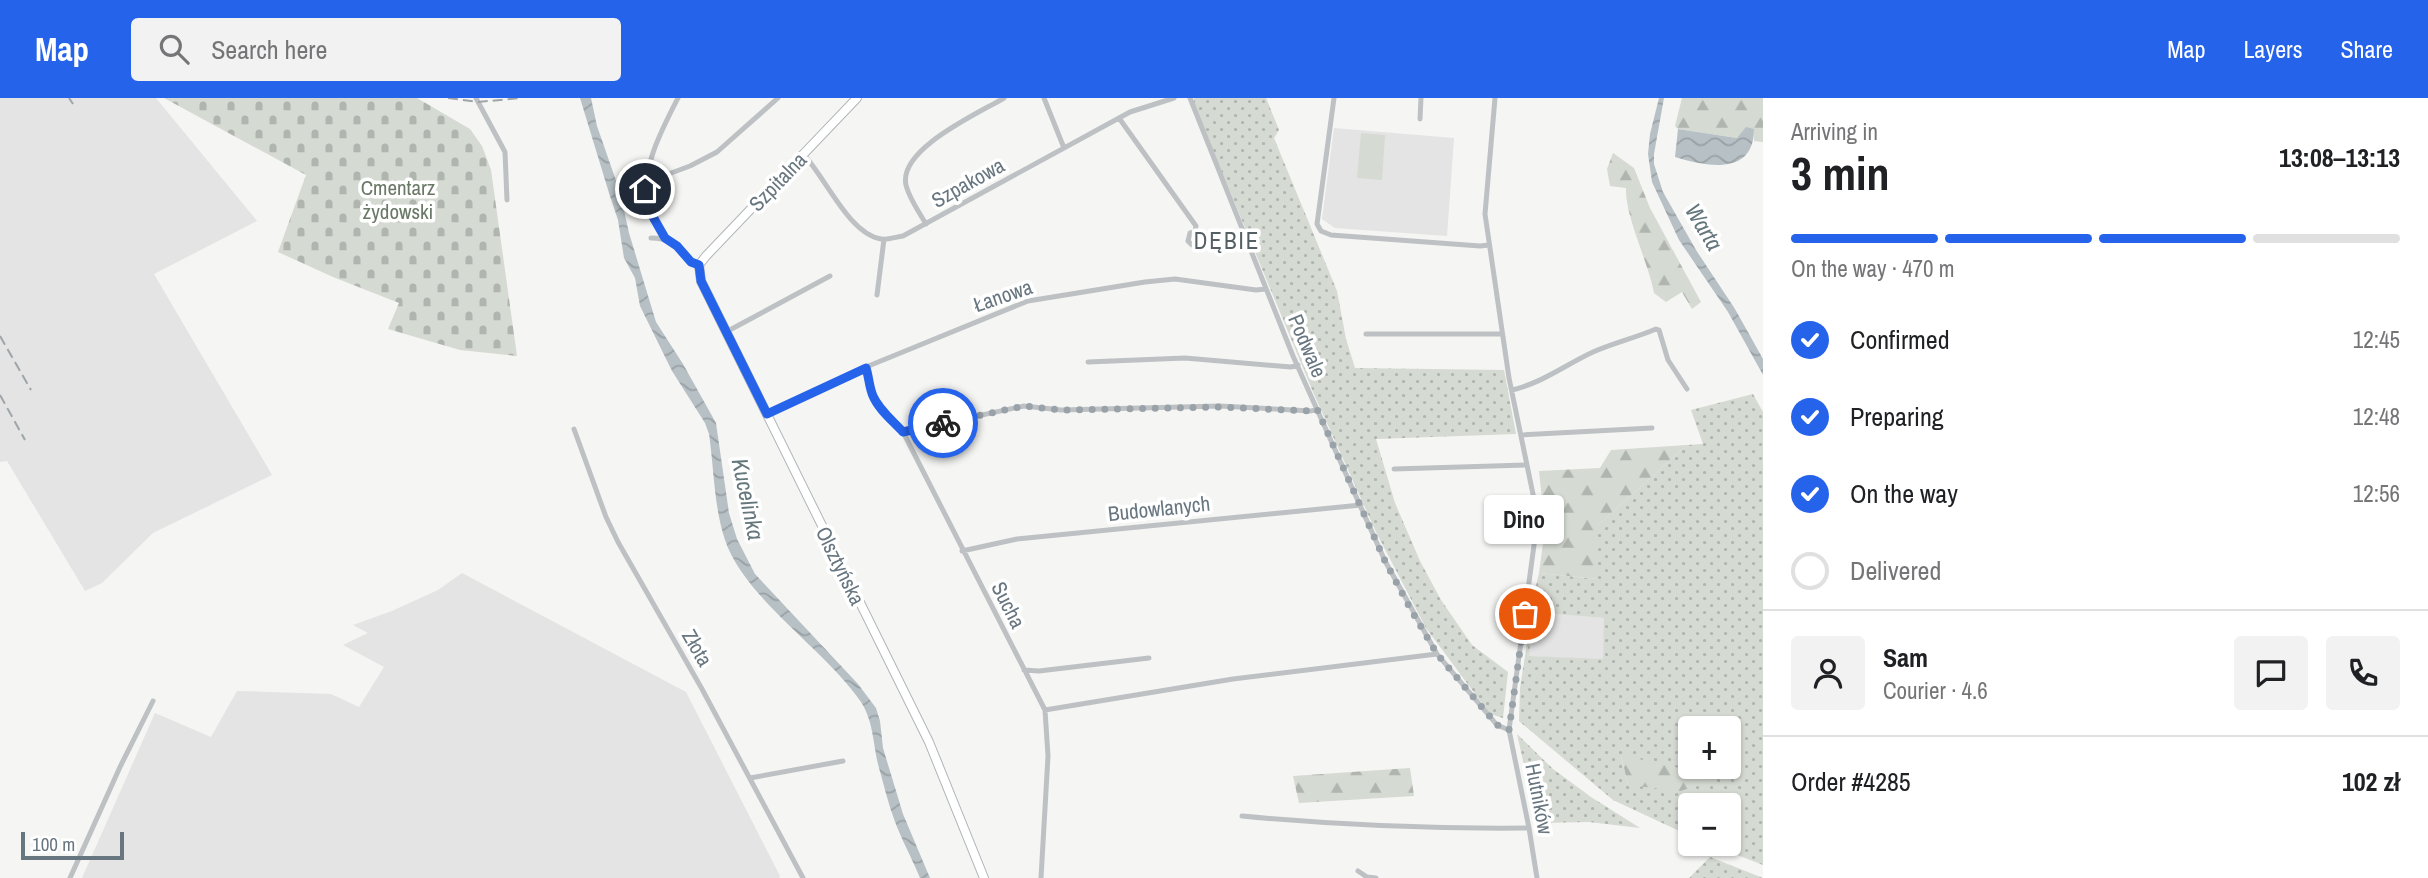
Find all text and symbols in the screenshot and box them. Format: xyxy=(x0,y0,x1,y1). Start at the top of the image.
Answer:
search box xyxy=(131,18,621,81)
text: Map xyxy=(35,27,89,71)
icon: search xyxy=(155,30,193,68)
text: Search here xyxy=(211,32,327,67)
text: Map xyxy=(2167,33,2205,65)
text: Layers xyxy=(2243,33,2302,65)
text: Share xyxy=(2340,33,2393,65)
text: Arriving in xyxy=(1791,116,1878,147)
text: 13:08–13:13 xyxy=(2279,140,2400,175)
text: 3 min xyxy=(1791,142,1890,204)
street label: Szpitalna xyxy=(742,145,813,218)
street label: Szpakowa xyxy=(926,150,1010,215)
pin xyxy=(615,159,675,219)
icon: home xyxy=(626,170,664,208)
park label: Cmentarz żydowski xyxy=(361,173,436,226)
water label: Warta xyxy=(1678,197,1731,256)
district label: DĘBIE xyxy=(1194,225,1260,256)
text: On the way · 470 m xyxy=(1791,253,1955,284)
street label: Łanowa xyxy=(970,272,1036,319)
street label: Podwale xyxy=(1281,310,1334,382)
icon: check xyxy=(1791,321,1829,359)
text: Confirmed xyxy=(1850,322,1950,357)
text: 12:45 xyxy=(2353,324,2400,355)
courier xyxy=(908,388,978,458)
icon: check xyxy=(1791,398,1829,436)
text: Preparing xyxy=(1850,399,1944,434)
text: 12:48 xyxy=(2353,401,2400,432)
icon: bike xyxy=(924,404,962,442)
water label: Kucelinka xyxy=(725,455,772,543)
icon: check xyxy=(1791,475,1829,513)
text: On the way xyxy=(1850,476,1958,511)
text: 12:56 xyxy=(2353,478,2400,509)
street label: Budowlanych xyxy=(1107,489,1211,528)
callout: Dino xyxy=(1485,495,1565,544)
text: Dino xyxy=(1503,504,1545,535)
street label: Olsztyńska xyxy=(809,522,872,610)
text: Delivered xyxy=(1850,553,1941,588)
street label: Sucha xyxy=(984,576,1033,633)
pin xyxy=(1495,584,1555,644)
icon: bag xyxy=(1506,595,1544,633)
street label: Złota xyxy=(675,624,720,672)
button: person xyxy=(1791,636,1865,710)
button: chat xyxy=(2234,636,2308,710)
button: phone xyxy=(2326,636,2400,710)
text: Sam xyxy=(1883,640,1928,675)
text: Courier · 4.6 xyxy=(1883,675,1988,706)
map controls xyxy=(1678,716,1741,856)
button: + xyxy=(1678,716,1741,779)
street label: Hutników xyxy=(1518,761,1561,837)
text: Order #4285 xyxy=(1791,764,1911,799)
text: 102 zł xyxy=(2342,764,2400,799)
button: − xyxy=(1678,793,1741,856)
scale bar xyxy=(21,829,124,861)
text: 100 m xyxy=(32,831,75,857)

